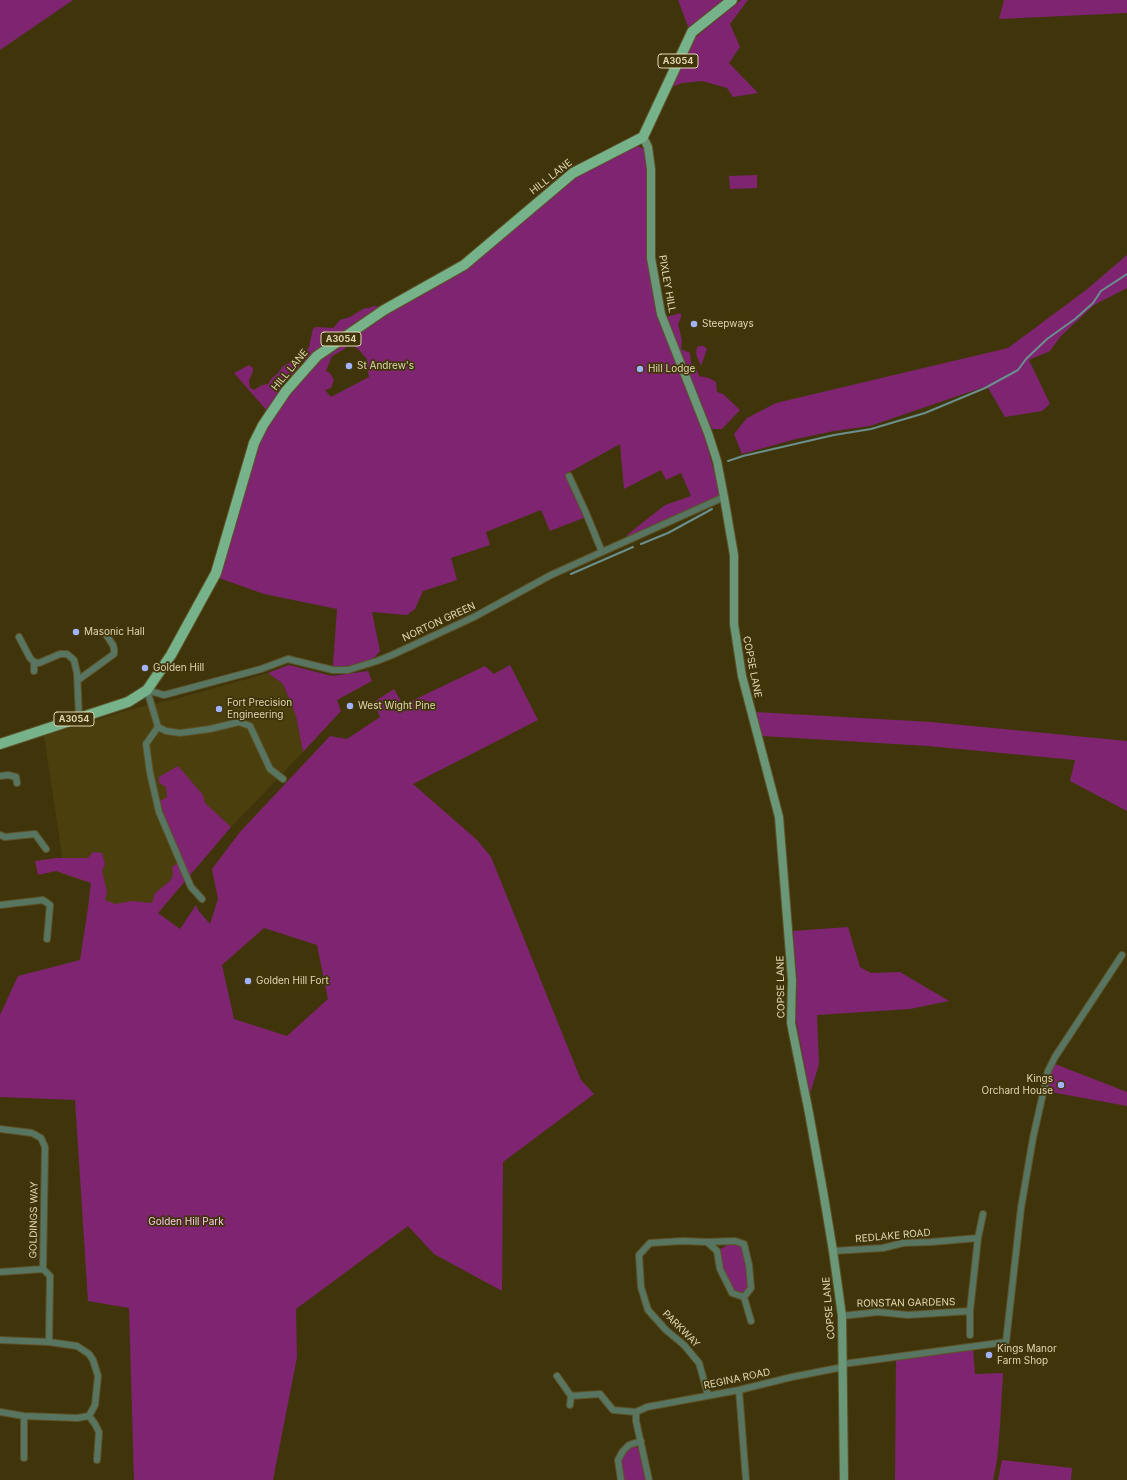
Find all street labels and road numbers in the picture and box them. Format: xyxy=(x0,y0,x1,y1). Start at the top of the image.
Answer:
road number: A3054 xyxy=(658,54,698,68)
street label: HILL LANE xyxy=(527,157,575,197)
street label: PIXLEY HILL xyxy=(656,254,678,314)
road number: A3054 xyxy=(321,332,361,346)
street label: HILL LANE xyxy=(269,347,311,393)
street label: NORTON GREEN xyxy=(401,600,477,644)
street label: COPSE LANE xyxy=(740,635,764,699)
road number: A3054 xyxy=(54,712,94,726)
street label: COPSE LANE xyxy=(774,956,788,1018)
street label: GOLDINGS WAY xyxy=(27,1181,41,1259)
street label: REDLAKE ROAD xyxy=(855,1227,931,1245)
street label: COPSE LANE xyxy=(820,1276,838,1340)
street label: RONSTAN GARDENS xyxy=(857,1296,955,1310)
street label: PARKWAY xyxy=(660,1308,702,1350)
street label: REGINA ROAD xyxy=(703,1366,771,1392)

